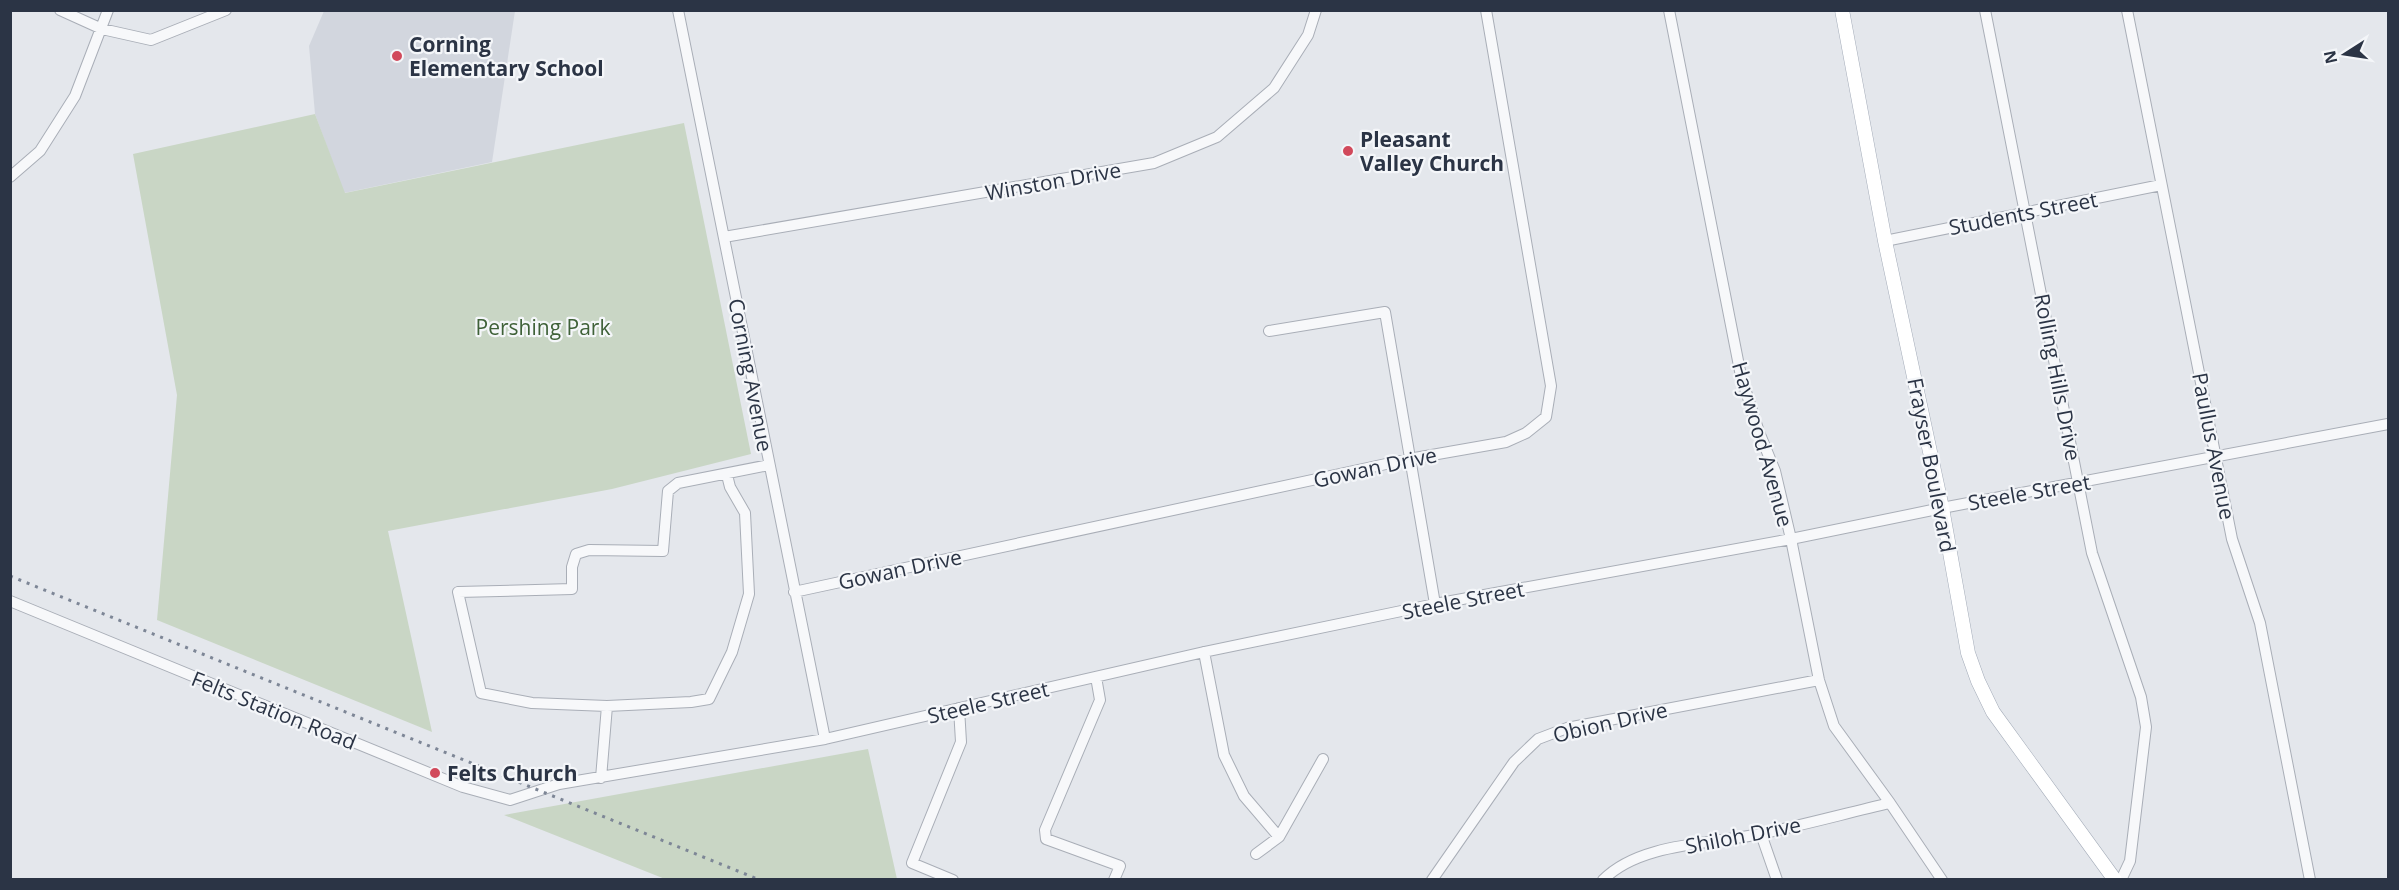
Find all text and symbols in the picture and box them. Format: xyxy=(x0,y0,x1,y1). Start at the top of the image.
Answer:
north arrow xyxy=(2315,24,2375,84)
place label: Corning Elementary School xyxy=(409,30,604,82)
text: N xyxy=(2318,48,2342,66)
marker: Corning Elementary School xyxy=(390,49,404,63)
place label: Pleasant Valley Church xyxy=(1360,125,1504,177)
marker: Pleasant Valley Church xyxy=(1341,144,1355,158)
street label: Winston Drive xyxy=(983,155,1123,207)
street label: Students Street xyxy=(1946,185,2100,241)
street label: Rolling Hills Drive xyxy=(2028,291,2088,463)
street label: Corning Avenue xyxy=(722,296,780,454)
park label: Pershing Park xyxy=(476,313,610,341)
street label: Haywood Avenue xyxy=(1726,358,1800,530)
street label: Paullus Avenue xyxy=(2186,370,2242,522)
street label: Frayser Boulevard xyxy=(1901,375,1963,555)
street label: Gowan Drive xyxy=(1311,440,1439,494)
street label: Steele Street xyxy=(1966,467,2092,517)
street label: Gowan Drive xyxy=(836,542,964,596)
street label: Steele Street xyxy=(1400,574,1526,626)
street label: Felts Station Road xyxy=(187,664,361,756)
street label: Steele Street xyxy=(925,674,1051,730)
street label: Obion Drive xyxy=(1550,695,1670,749)
place label: Felts Church xyxy=(447,759,577,787)
marker: Felts Church xyxy=(428,766,442,780)
street label: Shiloh Drive xyxy=(1683,810,1803,860)

